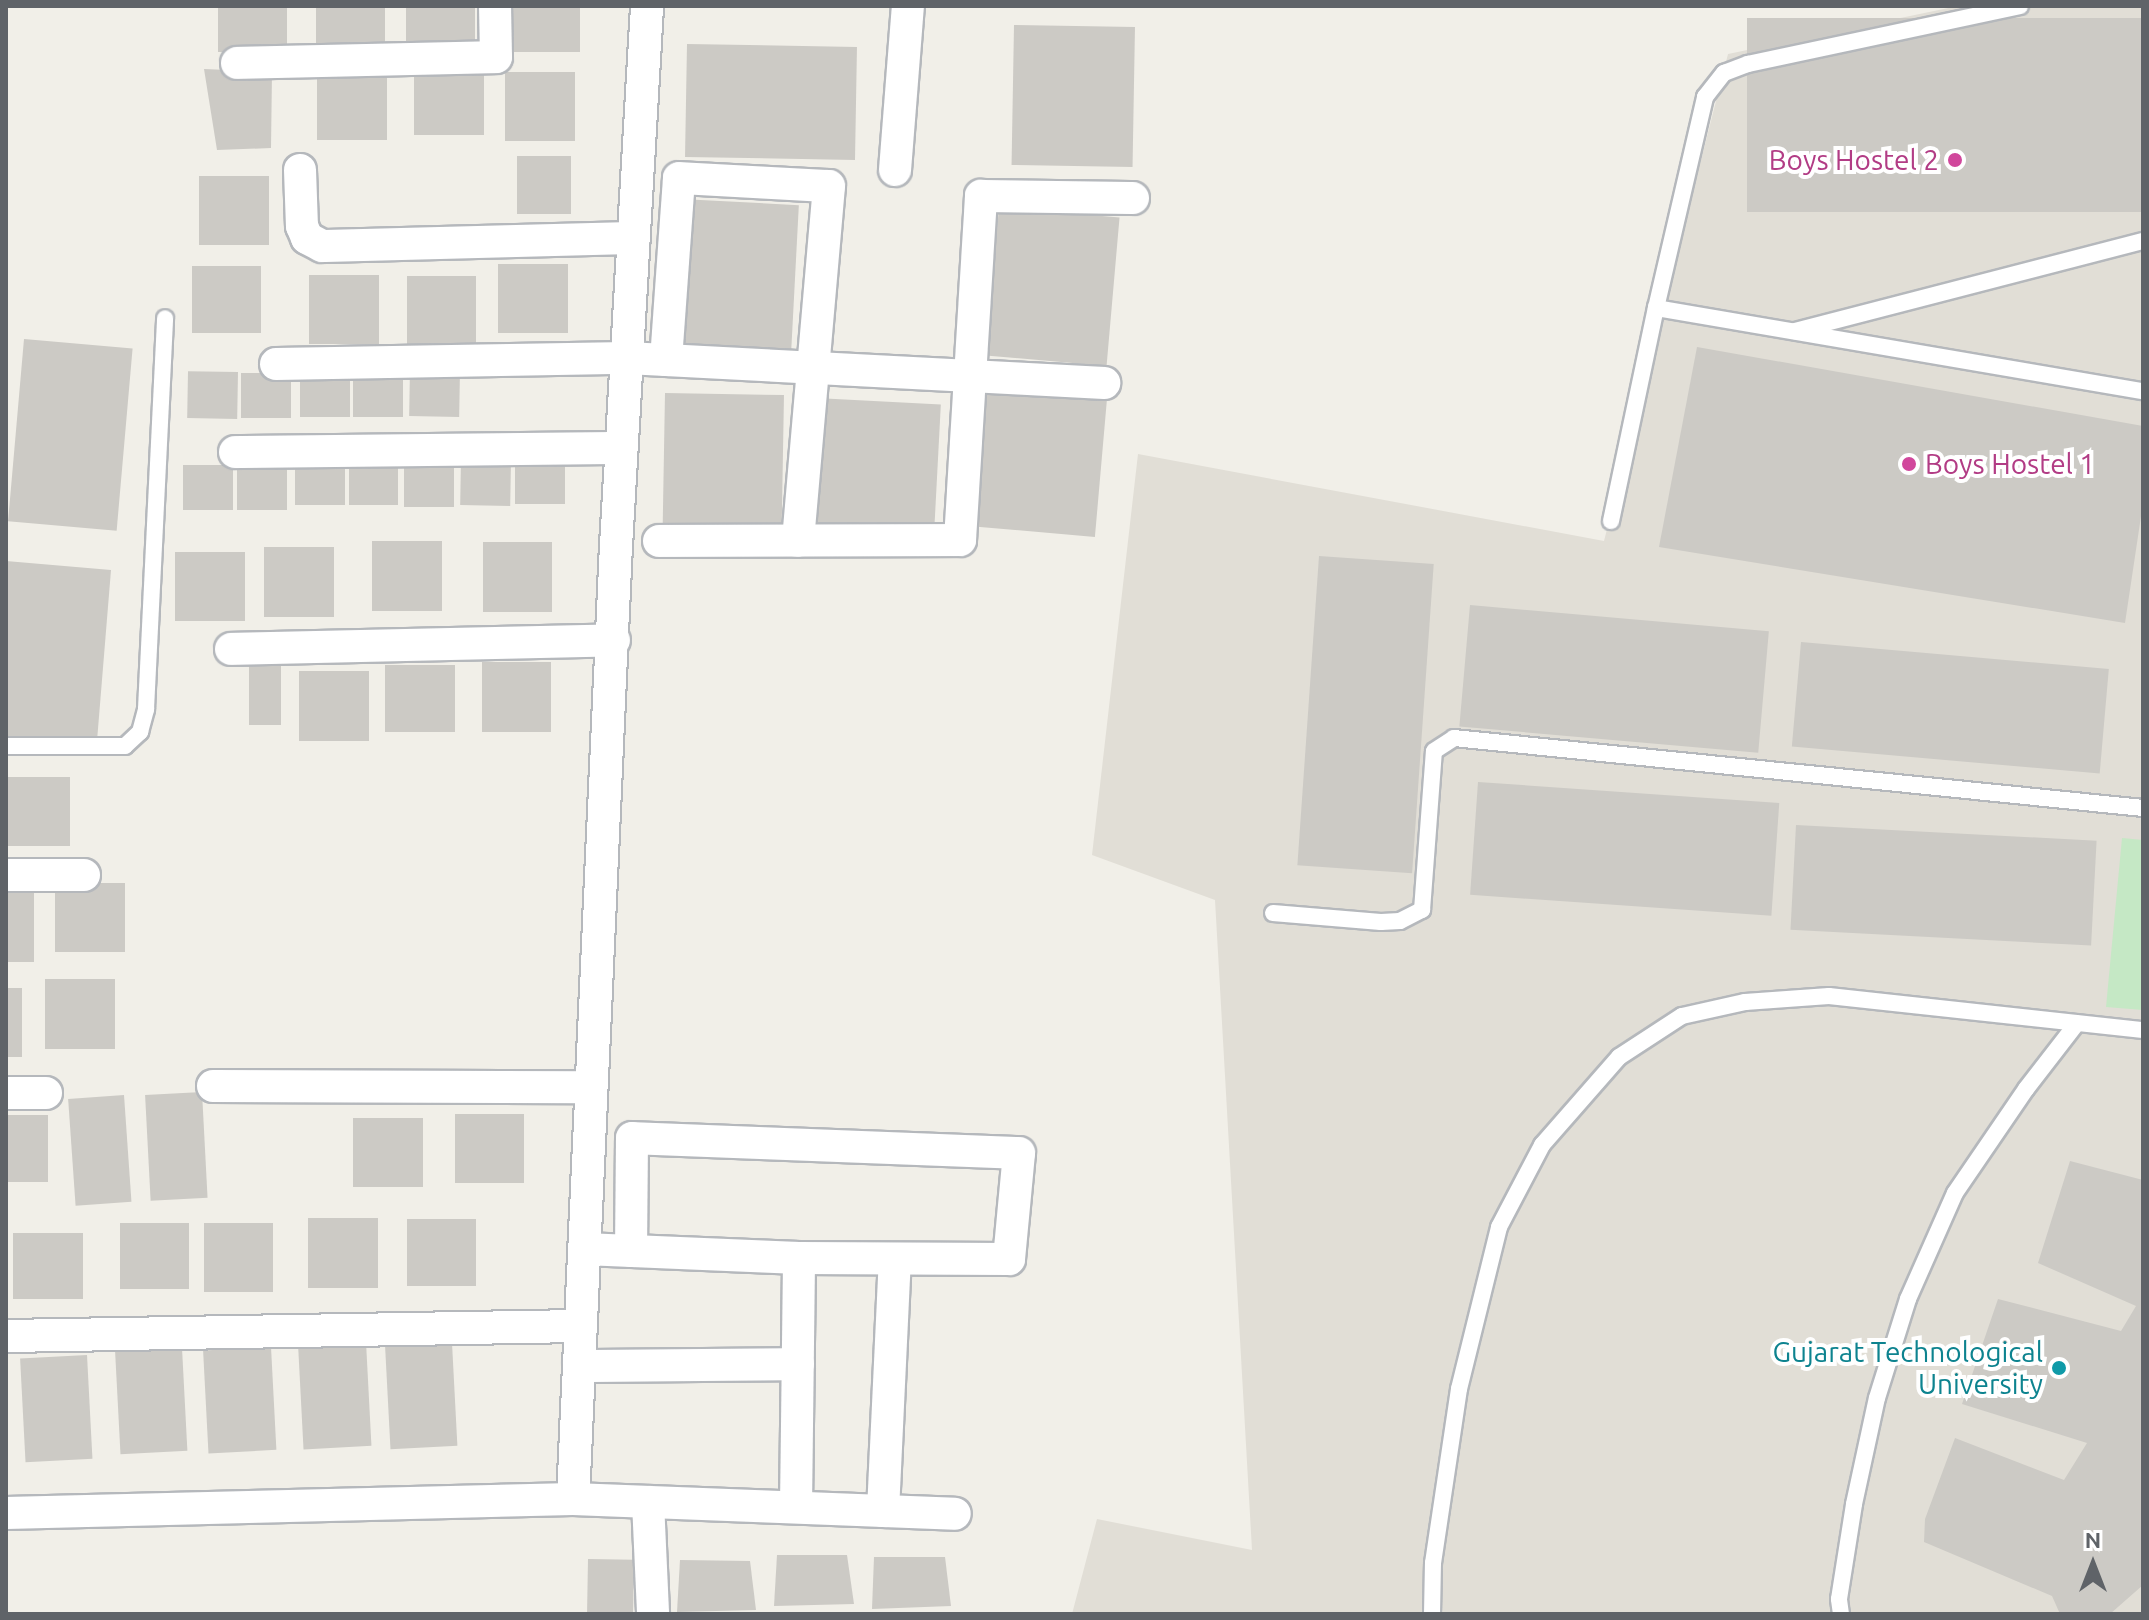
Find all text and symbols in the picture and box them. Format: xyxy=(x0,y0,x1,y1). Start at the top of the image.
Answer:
place label: Boys Hostel 2 xyxy=(1769,143,1939,177)
marker: Boys Hostel 2 xyxy=(1946,151,1964,169)
place label: Boys Hostel 1 xyxy=(1925,447,2095,481)
marker: Boys Hostel 1 xyxy=(1900,455,1918,473)
place label: Gujarat Technological University xyxy=(1773,1335,2043,1401)
marker: Gujarat Technological University xyxy=(2050,1359,2068,1377)
north arrow xyxy=(2053,1524,2133,1604)
text: N xyxy=(2085,1527,2101,1552)

